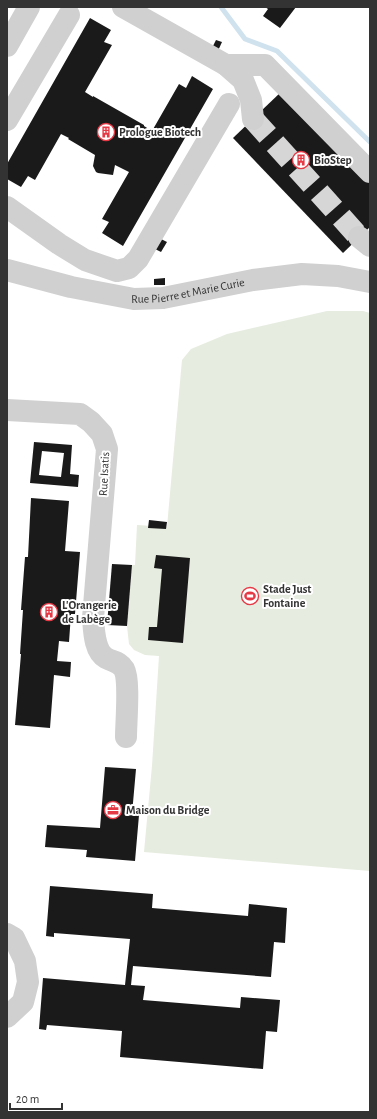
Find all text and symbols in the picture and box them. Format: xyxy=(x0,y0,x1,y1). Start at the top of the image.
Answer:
building icon: Prologue Biotech xyxy=(96,122,116,142)
place label: Prologue Biotech xyxy=(119,126,201,138)
building icon: BioStep xyxy=(291,150,311,170)
place label: BioStep xyxy=(314,154,352,166)
street label: Rue Pierre et Marie Curie xyxy=(131,276,246,305)
street label: Rue Isatis xyxy=(97,452,111,496)
place label: Stade Just Fontaine xyxy=(263,583,311,609)
sports icon: Stade Just Fontaine xyxy=(240,586,260,606)
place label: L'Orangerie de Labège xyxy=(62,599,117,625)
building icon: L'Orangerie de Labège xyxy=(39,602,59,622)
office icon: Maison du Bridge xyxy=(103,800,123,820)
place label: Maison du Bridge xyxy=(126,804,210,816)
scale bar xyxy=(10,1085,62,1111)
text: 20 m xyxy=(16,1093,39,1105)

